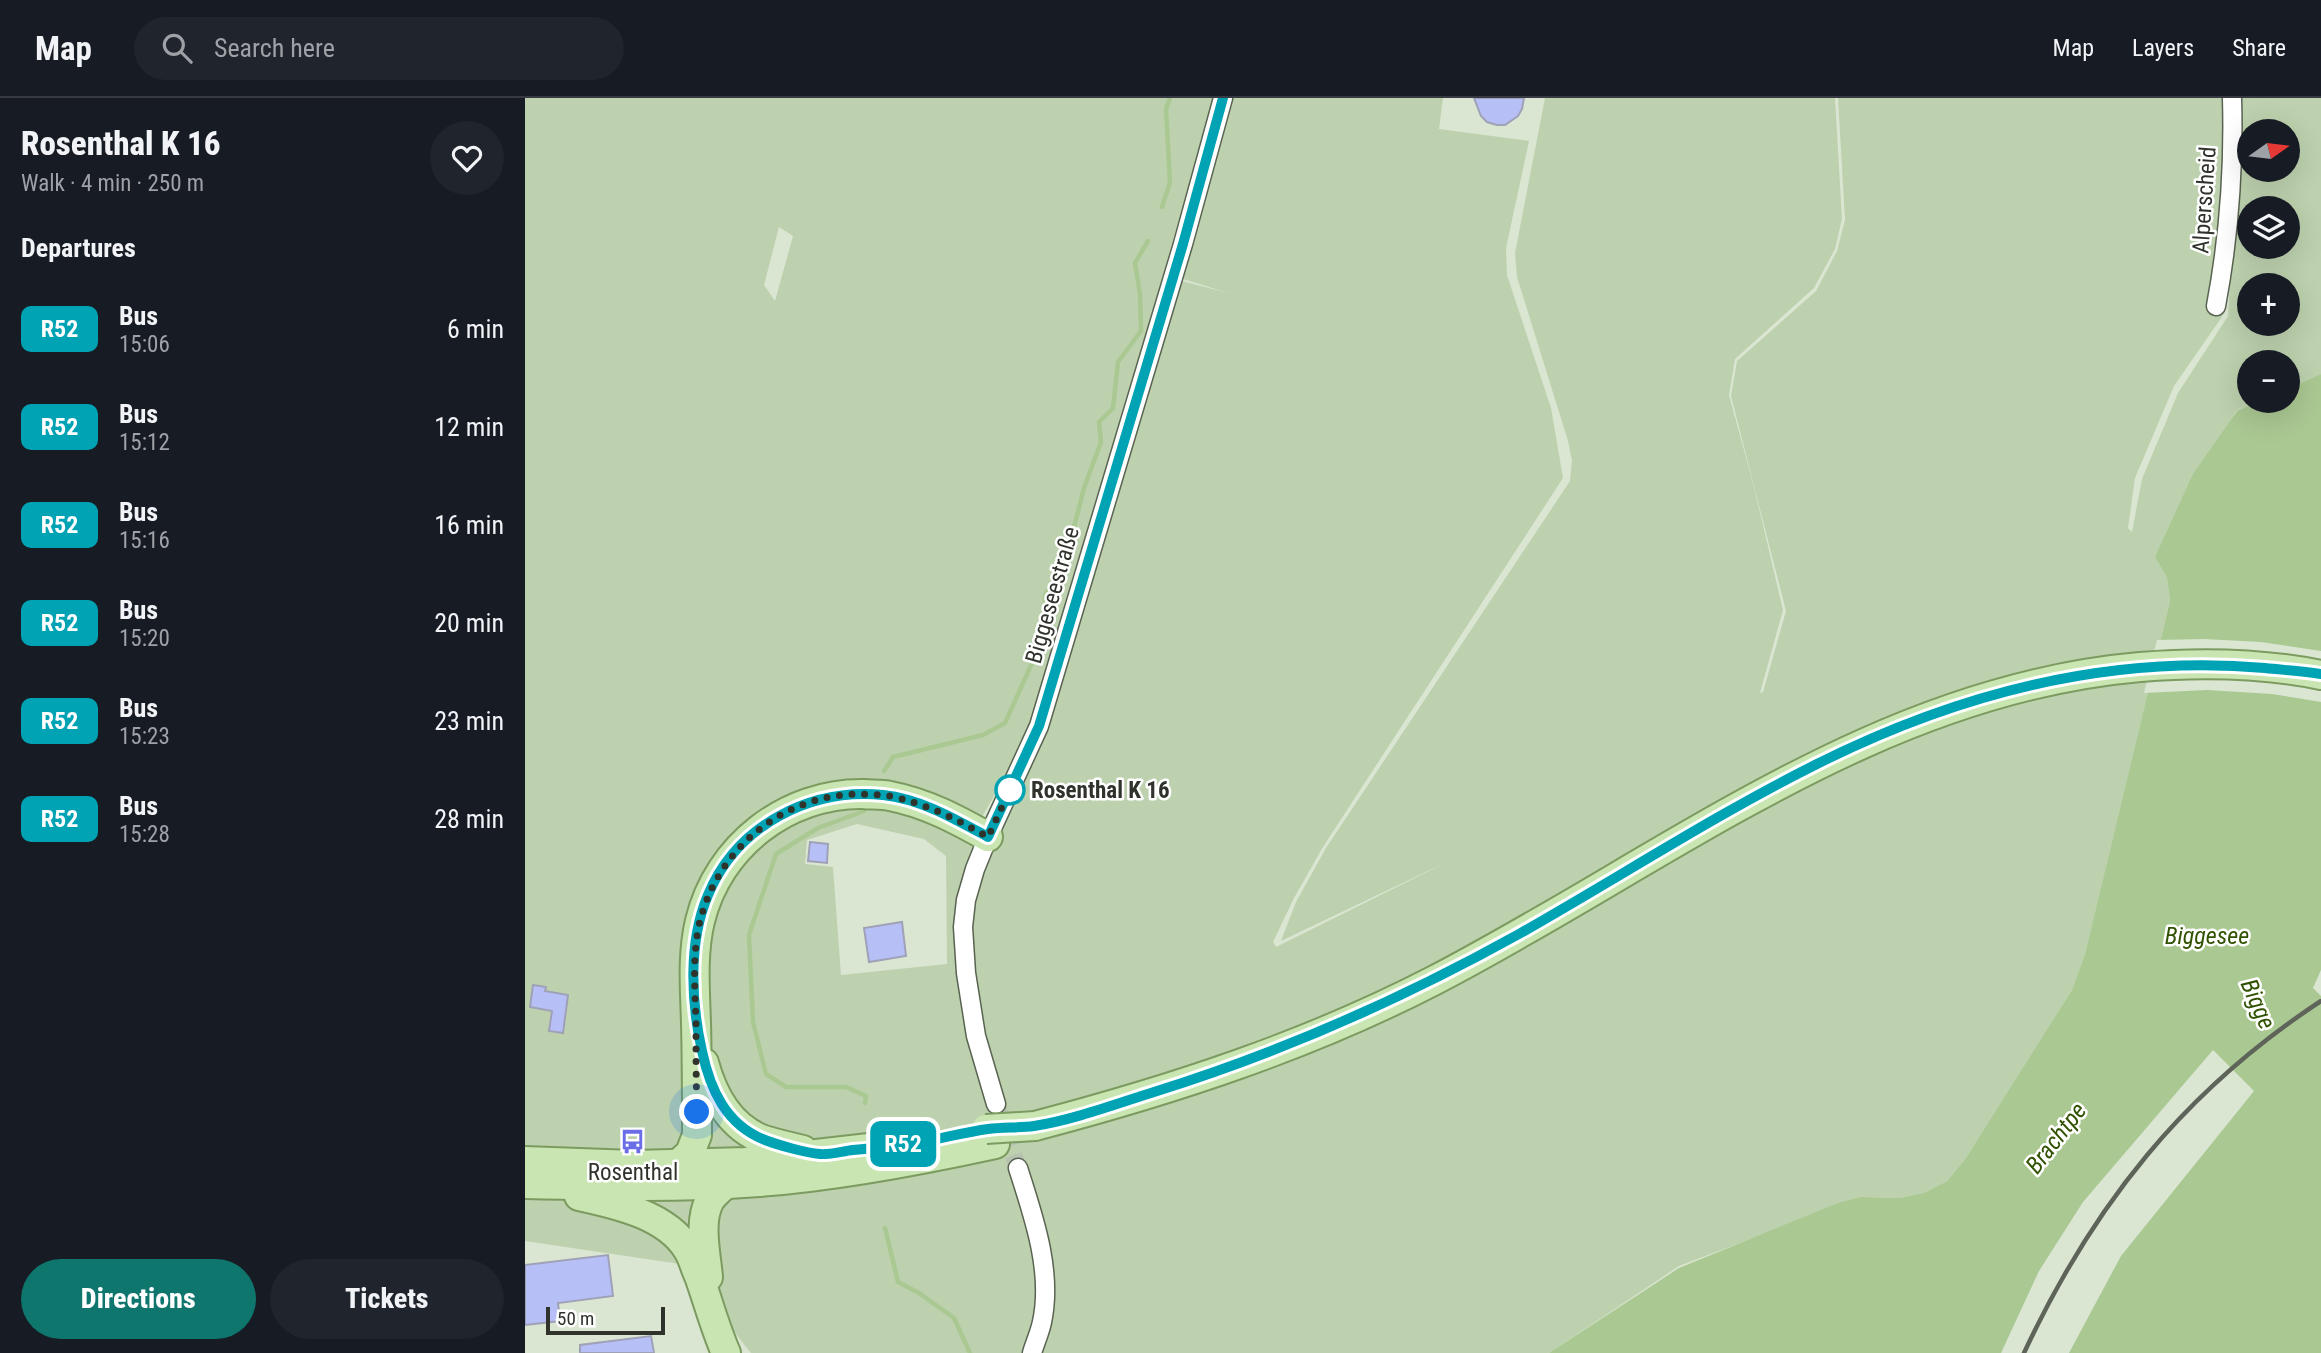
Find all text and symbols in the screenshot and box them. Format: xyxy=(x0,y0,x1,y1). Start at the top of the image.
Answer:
search box xyxy=(134,17,624,80)
text: Map xyxy=(35,29,92,68)
icon: search xyxy=(158,29,196,67)
text: Search here xyxy=(214,33,335,63)
text: Map xyxy=(2053,34,2094,62)
text: Layers xyxy=(2132,34,2194,62)
text: Share xyxy=(2232,34,2286,62)
north arrow xyxy=(2237,119,2299,182)
map controls xyxy=(2237,119,2300,413)
button: heart xyxy=(430,121,504,195)
text: Rosenthal K 16 xyxy=(21,124,221,163)
street label: Alperscheid xyxy=(2187,146,2222,255)
text: Walk · 4 min · 250 m xyxy=(21,170,204,197)
button: layers xyxy=(2237,196,2300,259)
text: Departures xyxy=(21,233,136,263)
button: + xyxy=(2237,273,2300,336)
text: Bus xyxy=(119,301,158,331)
text: 6 min xyxy=(447,314,504,344)
text: R52 xyxy=(41,315,78,343)
text: 15:06 xyxy=(119,331,170,358)
button: − xyxy=(2237,350,2300,413)
text: Bus xyxy=(119,399,158,429)
text: 12 min xyxy=(434,412,504,442)
text: R52 xyxy=(41,413,78,441)
text: 15:12 xyxy=(119,429,170,456)
text: Bus xyxy=(119,497,158,527)
text: 16 min xyxy=(434,510,504,540)
text: R52 xyxy=(41,511,78,539)
street label: Biggeseestraße xyxy=(1020,524,1085,667)
text: 15:16 xyxy=(119,527,170,554)
text: Bus xyxy=(119,595,158,625)
text: 20 min xyxy=(434,608,504,638)
text: R52 xyxy=(41,609,78,637)
text: 15:20 xyxy=(119,625,170,652)
text: Bus xyxy=(119,693,158,723)
text: 23 min xyxy=(434,706,504,736)
text: R52 xyxy=(41,707,78,735)
text: 15:23 xyxy=(119,723,170,750)
marker: Rosenthal K 16 xyxy=(995,775,1025,805)
place label: Rosenthal K 16 xyxy=(1031,777,1170,804)
text: Bus xyxy=(119,791,158,821)
text: 28 min xyxy=(434,804,504,834)
text: R52 xyxy=(41,805,78,833)
text: 15:28 xyxy=(119,821,170,848)
water label: Biggesee xyxy=(2165,922,2249,950)
water label: Bigge xyxy=(2235,975,2281,1033)
your location xyxy=(679,1094,714,1129)
water label: Brachtpe xyxy=(2020,1097,2092,1179)
line badge: R52 xyxy=(863,1121,943,1167)
bus stop icon: Rosenthal xyxy=(619,1128,647,1156)
text: R52 xyxy=(884,1130,922,1158)
place label: Rosenthal xyxy=(588,1159,678,1186)
button: Directions xyxy=(21,1259,256,1339)
button: Tickets xyxy=(270,1259,504,1339)
scale bar xyxy=(546,1304,665,1336)
text: 50 m xyxy=(557,1307,594,1330)

